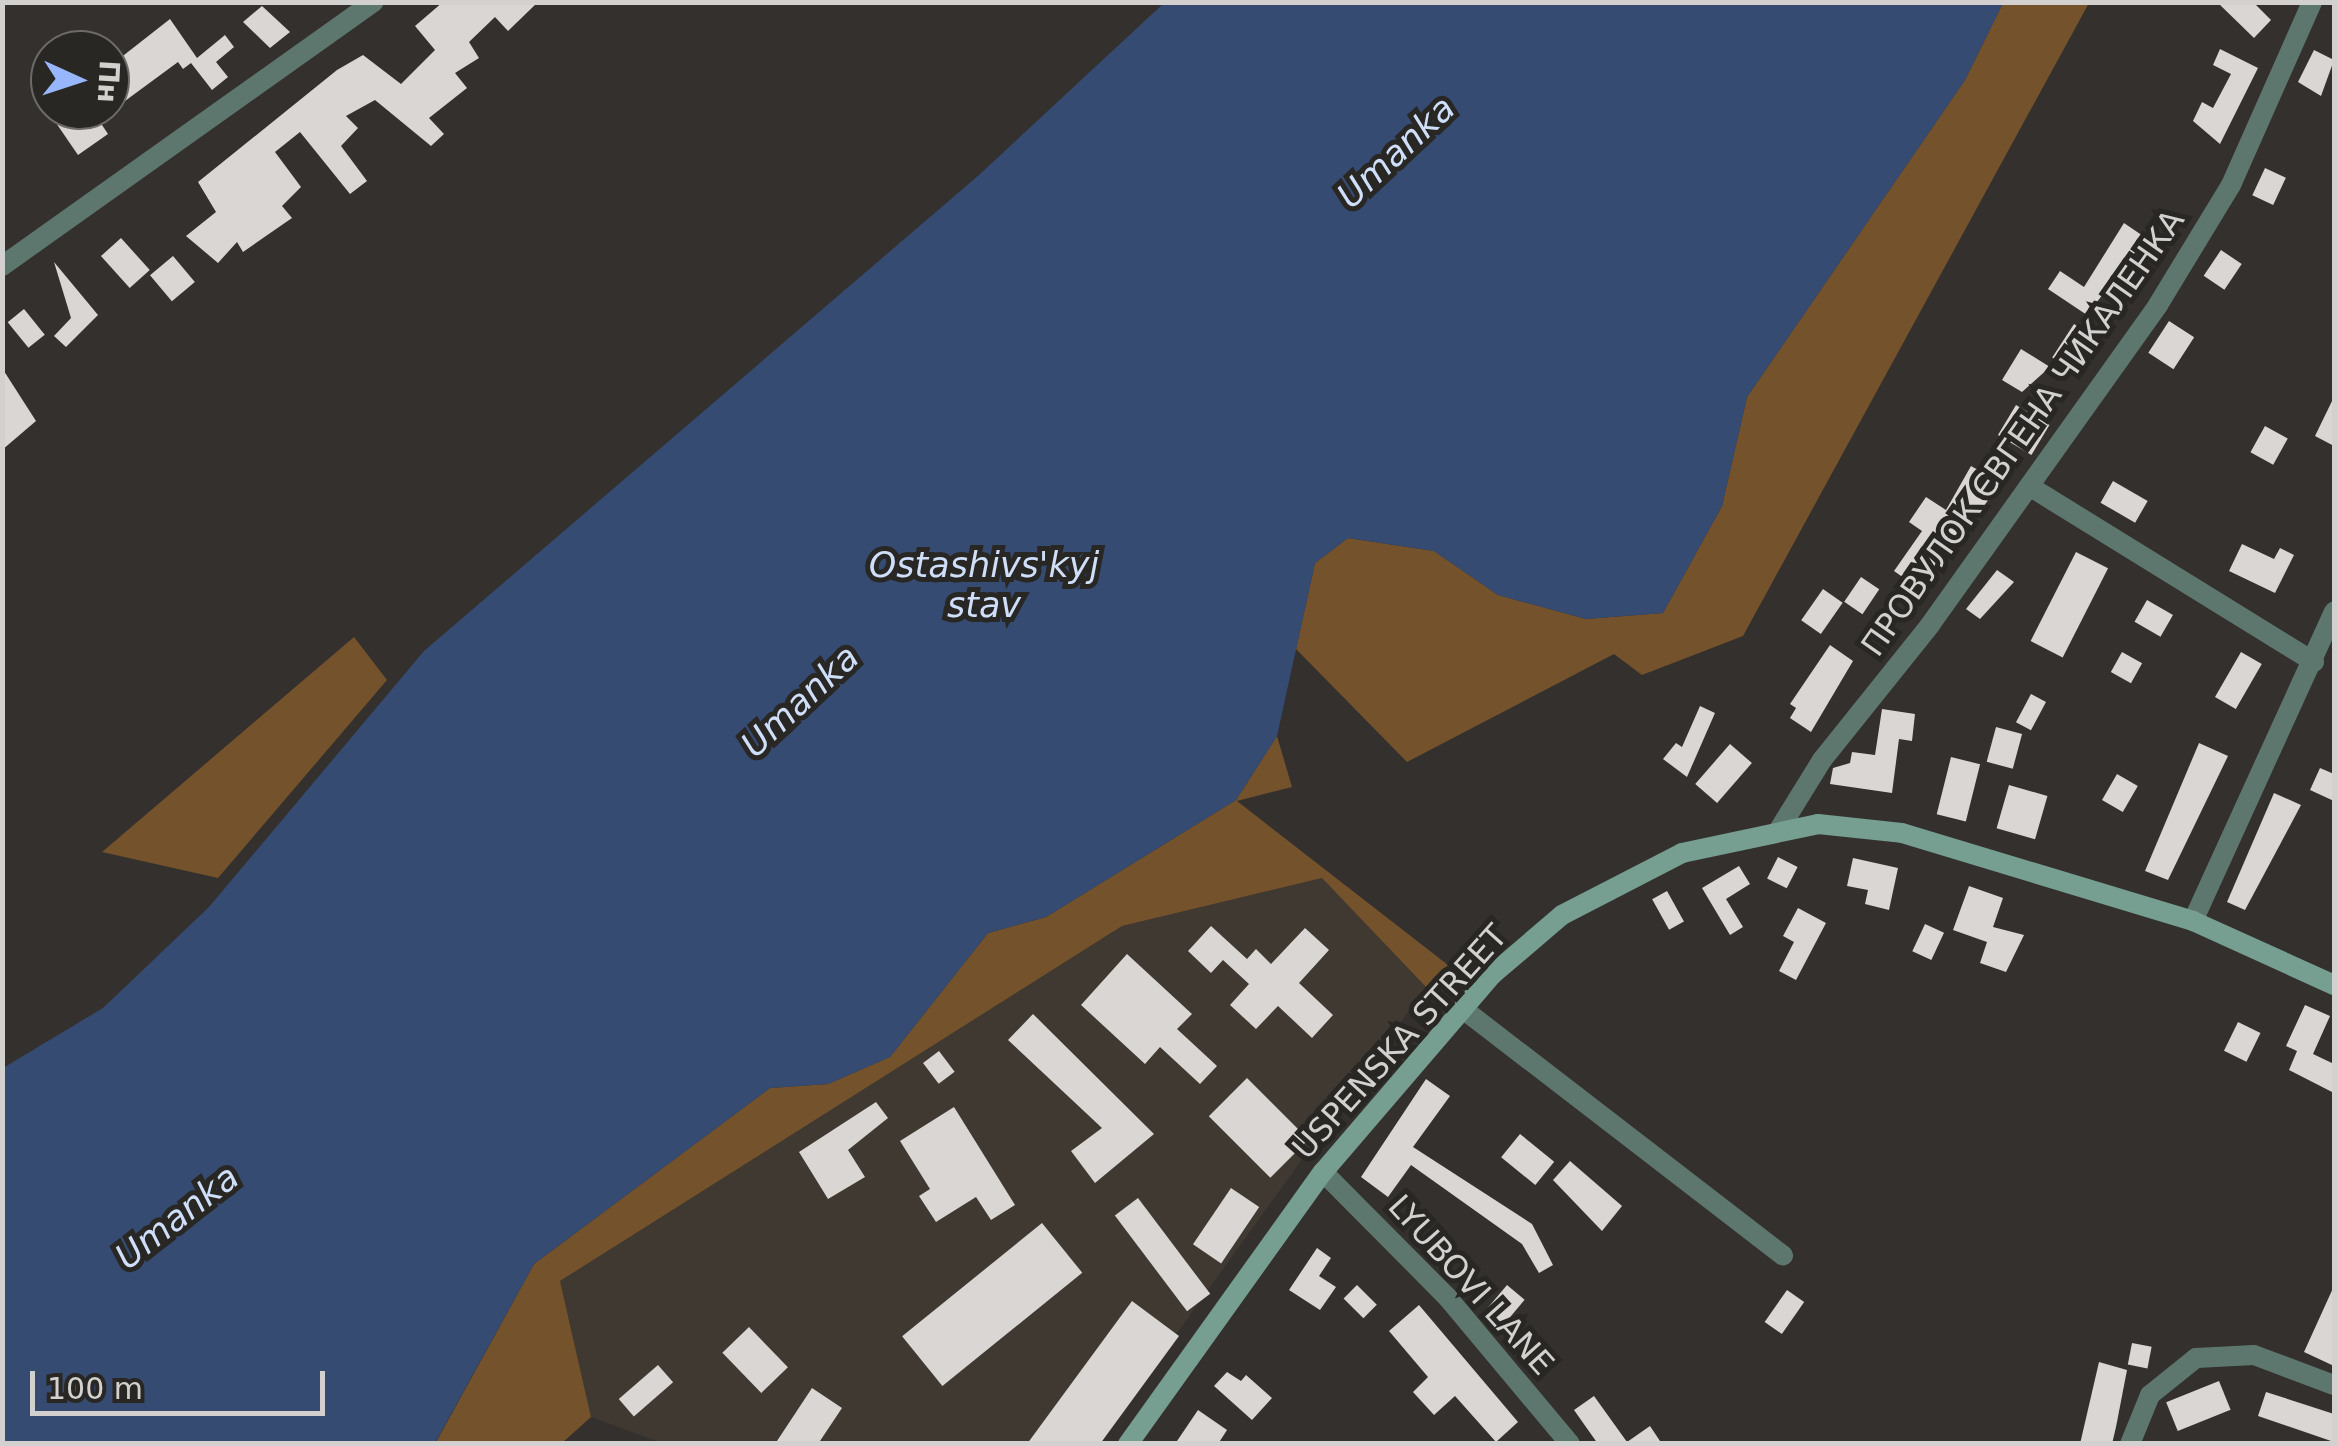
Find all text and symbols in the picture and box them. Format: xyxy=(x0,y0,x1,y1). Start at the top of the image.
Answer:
north arrow xyxy=(30,30,130,130)
text: Пн xyxy=(91,59,126,104)
water label: Umanka xyxy=(1329,87,1463,217)
street label: ПРОВУЛОК ЄВГЕНА ЧИКАЛЕНКА xyxy=(1854,203,2192,663)
water label: Ostashivs'kyj stav xyxy=(869,544,1099,626)
water label: Umanka xyxy=(733,636,867,766)
street label: USPENSKA STREET xyxy=(1285,917,1515,1167)
water label: Umanka xyxy=(107,1156,247,1278)
street label: LYUBOVI LANE xyxy=(1380,1187,1562,1383)
scale bar xyxy=(35,1351,330,1413)
text: 100 m xyxy=(47,1371,143,1406)

